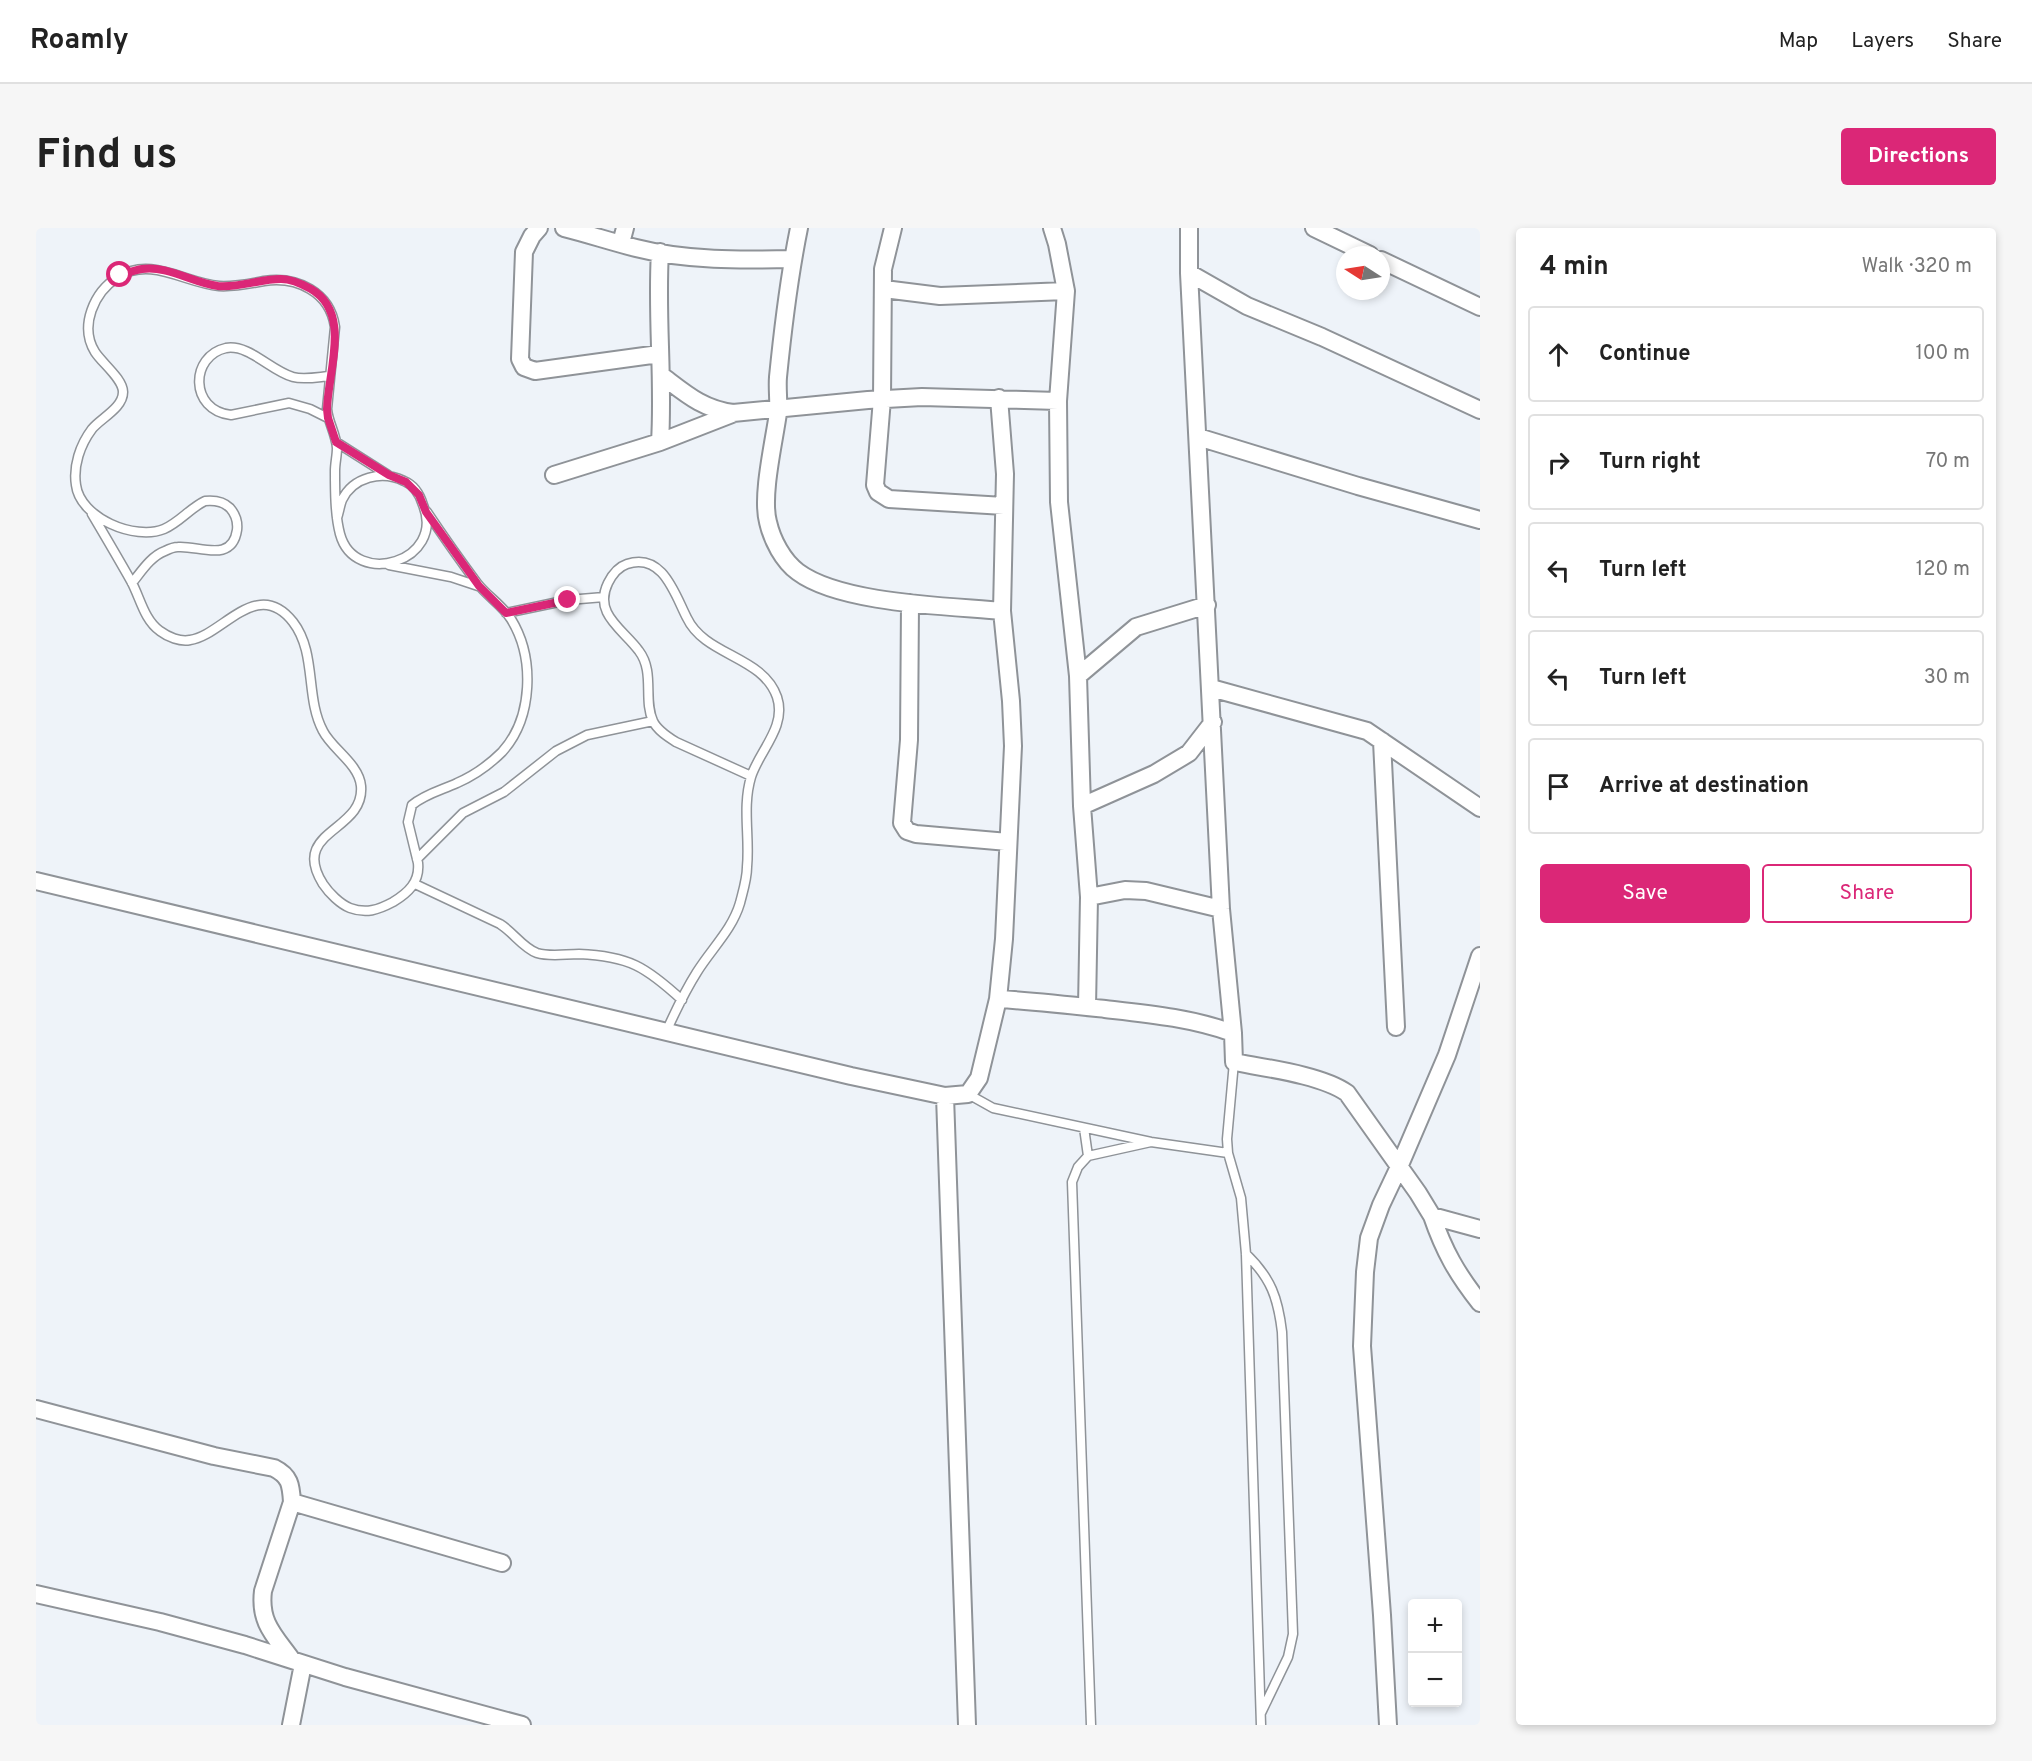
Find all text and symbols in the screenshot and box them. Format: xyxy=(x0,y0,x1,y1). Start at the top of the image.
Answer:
text: Roamly xyxy=(30,23,129,59)
text: Map xyxy=(1779,28,1818,55)
text: Layers xyxy=(1851,28,1914,55)
text: Share xyxy=(1947,28,2002,55)
button: Directions xyxy=(1841,128,1996,185)
text: Find us xyxy=(36,130,177,183)
north arrow xyxy=(1336,246,1390,300)
text: 4 min xyxy=(1540,251,1609,284)
text: Walk · 320 m xyxy=(1862,254,1972,280)
route start xyxy=(106,261,132,287)
icon: ahead xyxy=(1542,338,1575,371)
text: Continue xyxy=(1599,341,1690,368)
text: 100 m xyxy=(1915,341,1970,367)
icon: right xyxy=(1542,446,1575,479)
text: Turn right xyxy=(1599,449,1701,476)
text: 70 m xyxy=(1926,449,1970,475)
icon: left xyxy=(1542,554,1575,587)
text: Turn left xyxy=(1599,557,1687,584)
text: 120 m xyxy=(1916,557,1970,583)
route end xyxy=(554,586,580,612)
icon: left xyxy=(1542,662,1575,695)
text: Turn left xyxy=(1599,665,1687,692)
text: 30 m xyxy=(1924,665,1970,691)
icon: arrive xyxy=(1542,770,1575,803)
text: Arrive at destination xyxy=(1599,773,1809,800)
button: Save xyxy=(1540,864,1750,923)
button: Share xyxy=(1762,864,1972,923)
map controls xyxy=(1408,1599,1462,1707)
button: + xyxy=(1408,1599,1462,1653)
button: − xyxy=(1408,1653,1462,1707)

